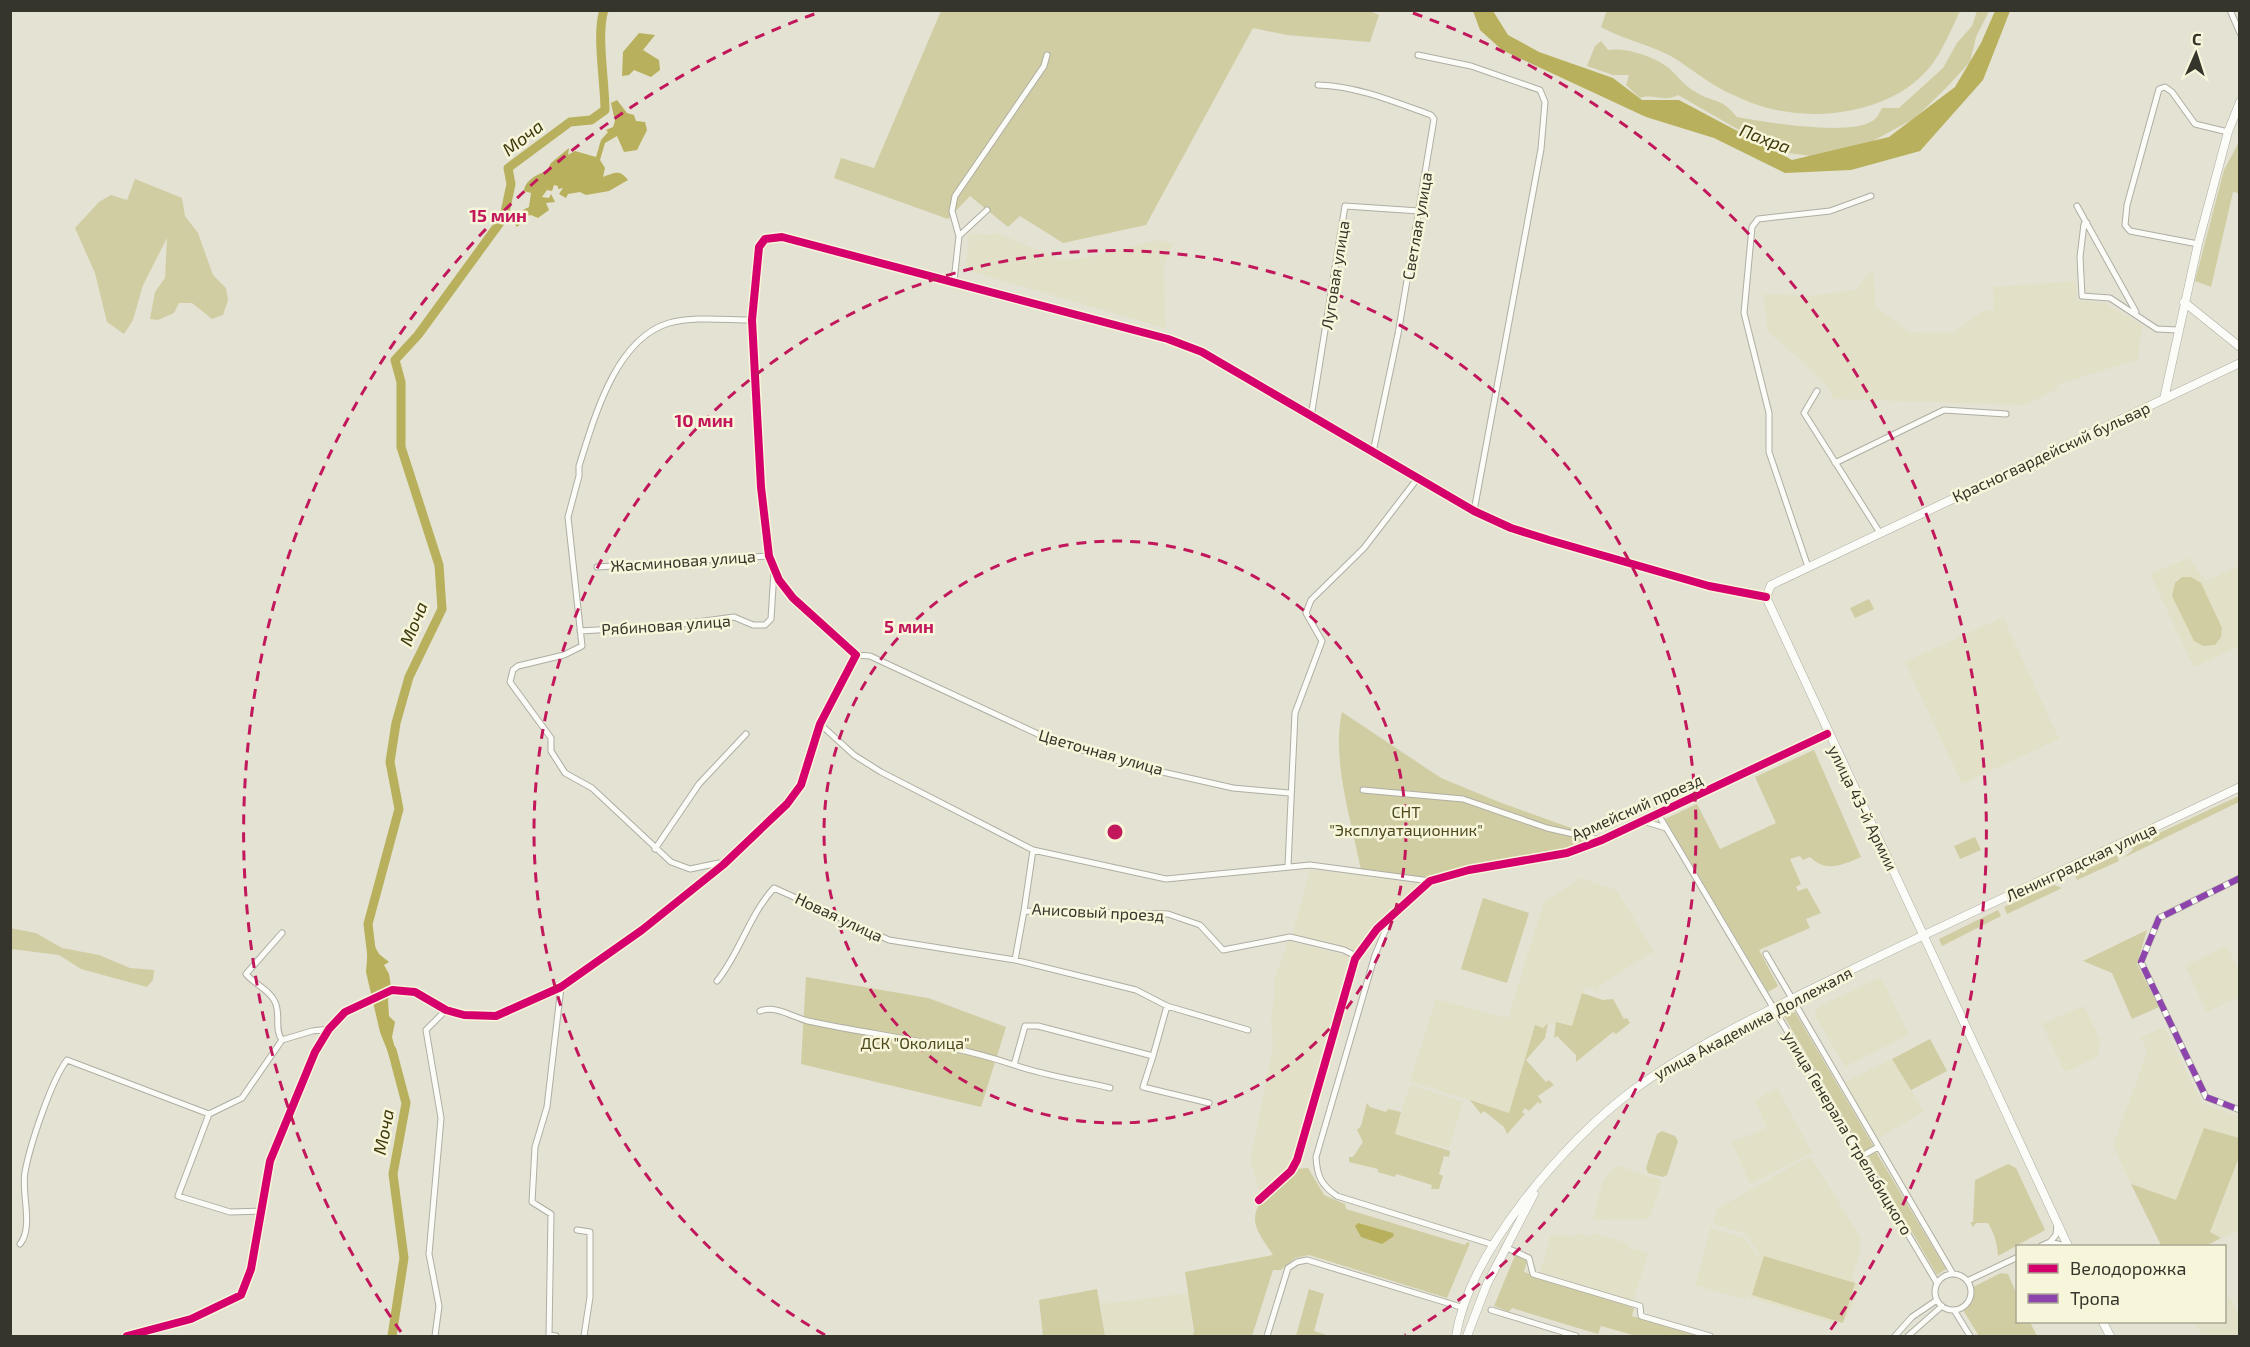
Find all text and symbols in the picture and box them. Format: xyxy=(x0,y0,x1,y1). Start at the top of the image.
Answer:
north arrow xyxy=(2166,24,2226,84)
text: С xyxy=(2192,29,2202,48)
water label: Моча xyxy=(497,114,547,160)
water label: Пахра xyxy=(1737,118,1794,158)
street label: Светлая улица xyxy=(1398,171,1436,281)
text: 15 мин xyxy=(469,204,527,226)
street label: Луговая улица xyxy=(1317,219,1353,331)
street label: Красногвардейский бульвар xyxy=(1949,397,2153,507)
text: 10 мин xyxy=(674,409,734,431)
street label: Жасминовая улица xyxy=(610,546,756,576)
water label: Моча xyxy=(394,598,432,649)
street label: Рябиновая улица xyxy=(601,610,731,640)
text: 5 мин xyxy=(884,615,934,637)
street label: Цветочная улица xyxy=(1036,725,1166,779)
street label: улица 43-й Армии xyxy=(1824,742,1902,874)
street label: Армейский проезд xyxy=(1568,769,1705,844)
park label: СНТ "Эксплуатационник" xyxy=(1329,802,1483,840)
street label: Ленинградская улица xyxy=(2002,818,2160,906)
centre of rings xyxy=(1105,822,1125,842)
street label: Новая улица xyxy=(792,888,886,946)
street label: Анисовый проезд xyxy=(1031,899,1165,924)
street label: улица Академика Доллежаля xyxy=(1650,962,1856,1084)
street label: улица Генерала Стрельбицкого xyxy=(1779,1027,1917,1239)
park label: ДСК "Околица" xyxy=(860,1033,970,1052)
water label: Моча xyxy=(368,1107,398,1156)
legend xyxy=(2016,1245,2226,1323)
text: Велодорожка xyxy=(2070,1257,2186,1279)
text: Тропа xyxy=(2070,1287,2120,1309)

